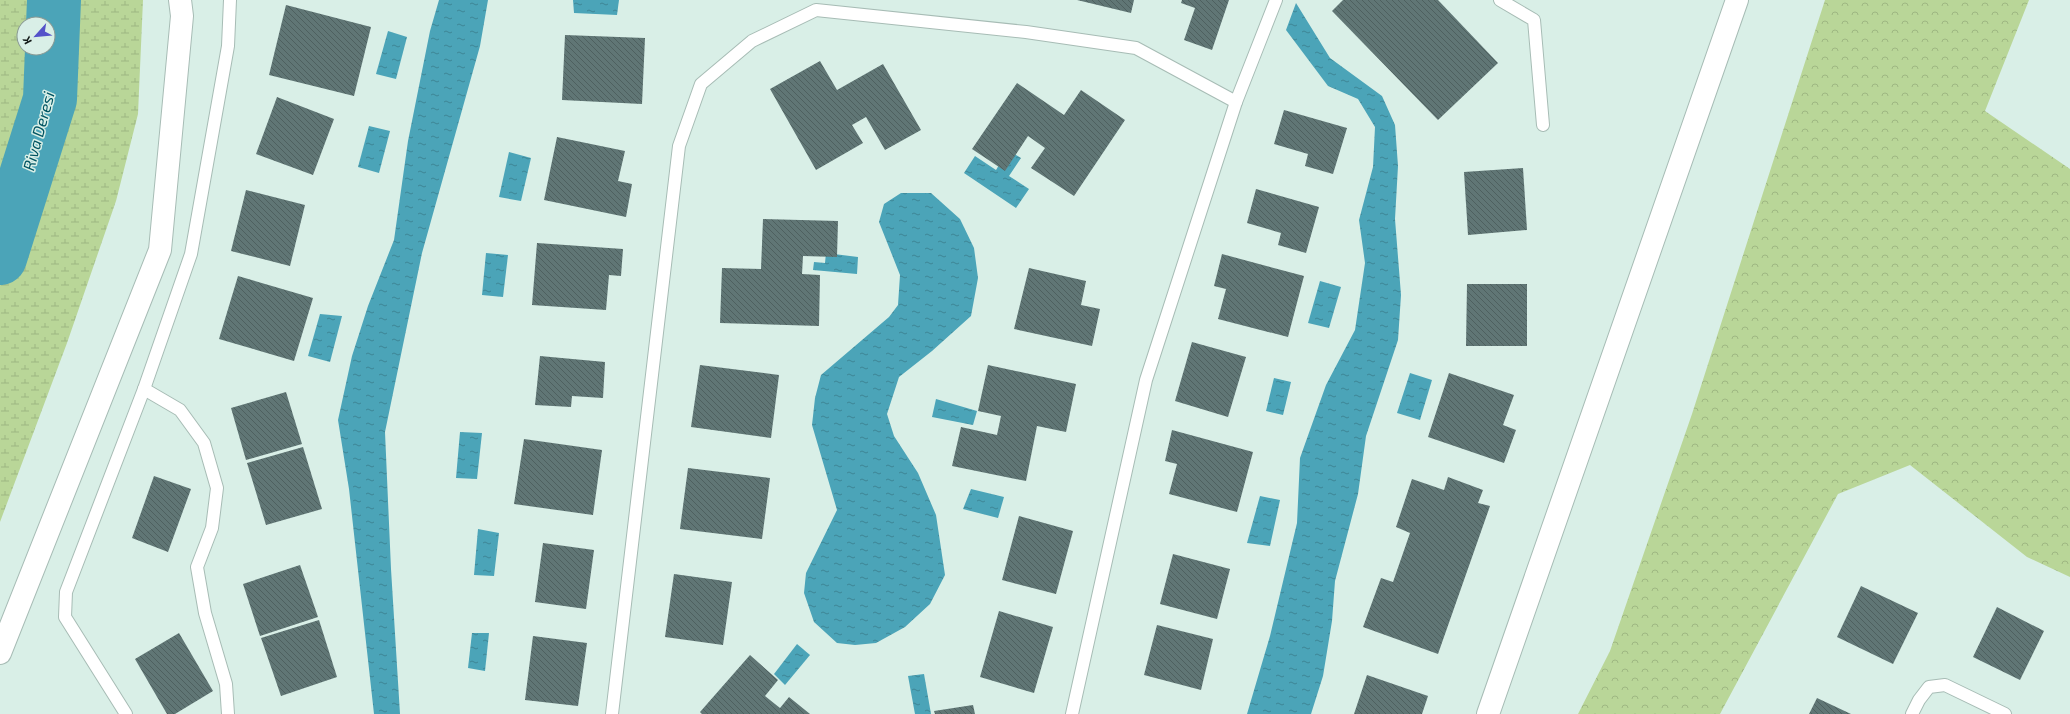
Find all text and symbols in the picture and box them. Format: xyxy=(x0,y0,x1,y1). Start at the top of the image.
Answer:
north arrow xyxy=(16,16,56,56)
text: K xyxy=(19,35,34,47)
water label: Riva Deresi xyxy=(18,89,58,173)

